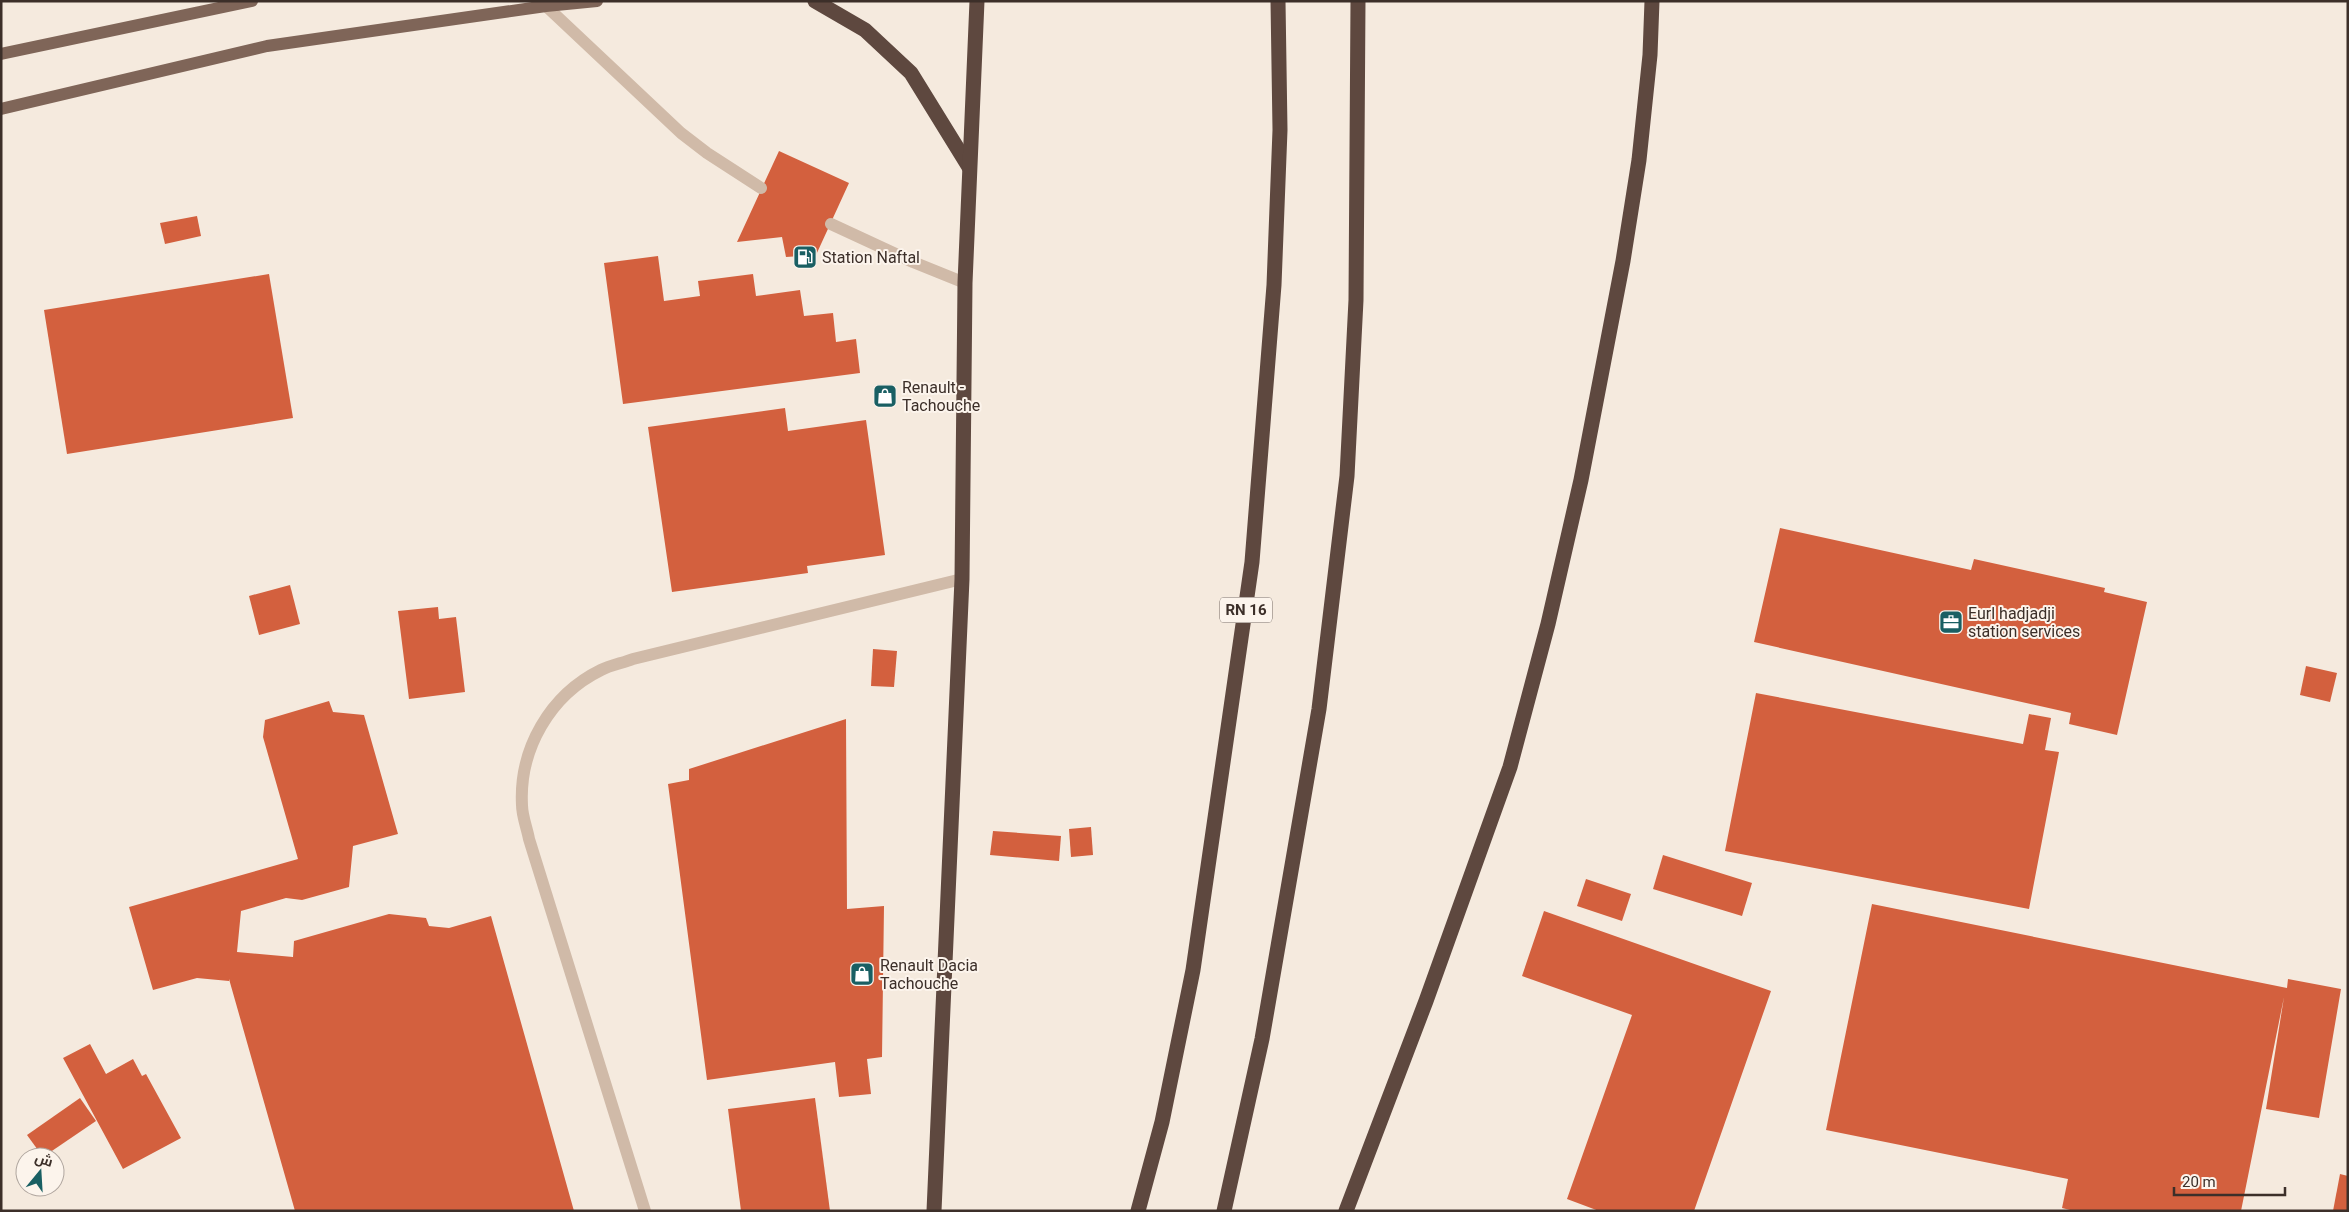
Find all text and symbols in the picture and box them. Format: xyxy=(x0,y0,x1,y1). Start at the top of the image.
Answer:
fuel station icon: Station Naftal xyxy=(792,244,818,270)
place label: Station Naftal xyxy=(822,248,920,267)
place label: Renault - Tachouche xyxy=(902,378,980,415)
shop icon: Renault - Tachouche xyxy=(872,383,898,409)
road number: RN 16 xyxy=(1220,598,1272,622)
place label: Eurl hadjadji station services xyxy=(1968,604,2080,641)
office icon: Eurl hadjadji station services xyxy=(1938,609,1964,635)
place label: Renault Dacia Tachouche xyxy=(880,956,978,993)
shop icon: Renault Dacia Tachouche xyxy=(849,961,875,987)
north arrow xyxy=(15,1147,65,1197)
text: ش xyxy=(33,1149,55,1171)
scale bar xyxy=(2174,1164,2285,1196)
text: 20 m xyxy=(2182,1173,2216,1191)

